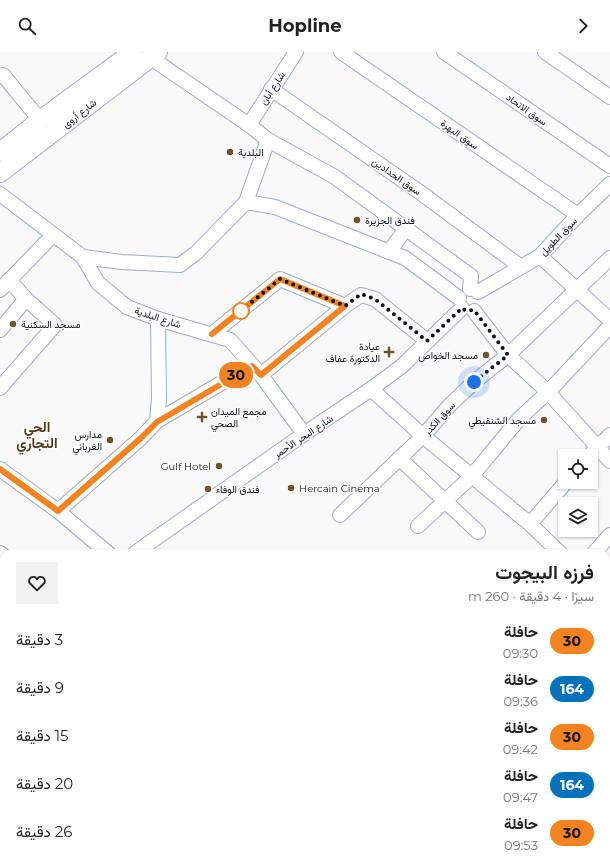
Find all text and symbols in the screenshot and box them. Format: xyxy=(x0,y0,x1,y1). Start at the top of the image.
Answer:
icon: search xyxy=(16,15,38,37)
text: Hopline xyxy=(268,15,342,37)
icon: forward xyxy=(572,15,594,37)
street label: شارع أبان xyxy=(257,69,288,107)
street label: سوق الاتحاد xyxy=(504,91,550,128)
street label: شارع أروى xyxy=(60,96,99,131)
street label: سوق البهرة xyxy=(438,117,481,152)
place label: البلدية xyxy=(238,146,263,159)
marker: البلدية xyxy=(225,147,235,157)
street label: سوق الحدادين xyxy=(370,155,424,198)
place label: فندق الجزيرة xyxy=(365,214,415,227)
street label: سوق الطويل xyxy=(537,214,580,258)
marker: فندق الجزيرة xyxy=(352,215,362,225)
unlabelled marker xyxy=(232,302,250,320)
street label: شارع البلدية xyxy=(133,304,183,331)
place label: مسجد السكنية xyxy=(21,318,80,331)
marker: مسجد السكنية xyxy=(8,319,18,329)
place label: عيادة الدكتورة عفاف xyxy=(326,340,380,365)
marker: عيادة الدكتورة عفاف xyxy=(383,346,395,358)
place label: مسجد الخواص xyxy=(418,349,478,362)
marker: مسجد الخواص xyxy=(481,350,491,360)
line badge: 30 xyxy=(218,362,254,388)
text: 30 xyxy=(227,366,245,384)
your location xyxy=(464,372,484,392)
street label: سوق الكدر xyxy=(420,399,458,439)
place label: مجمع الميدان الصحي xyxy=(211,405,266,432)
marker: مجمع الميدان الصحي xyxy=(196,411,208,423)
street label: شارع البحر الأحمر xyxy=(270,412,336,462)
place label: مسجد الشنقيطي xyxy=(469,414,536,429)
marker: مسجد الشنقيطي xyxy=(539,415,549,425)
district label: الحي التجاري xyxy=(16,418,58,455)
place label: مدارس الغرباني xyxy=(73,428,102,455)
marker: مدارس الغرباني xyxy=(105,435,115,445)
map controls xyxy=(558,449,598,537)
button: locate xyxy=(558,449,598,489)
place label: Gulf Hotel xyxy=(161,460,211,473)
marker: Gulf Hotel xyxy=(214,461,224,471)
place label: Hercain Cinema xyxy=(299,482,380,495)
place label: فندق الوفاء xyxy=(216,483,260,496)
marker: Hercain Cinema xyxy=(286,483,296,493)
marker: فندق الوفاء xyxy=(203,484,213,494)
button: layers xyxy=(558,497,598,537)
text: فرزه البيجوت xyxy=(495,561,594,584)
button: heart xyxy=(16,562,58,604)
text: سيرًا · 4 دقيقة · 260 m xyxy=(468,588,594,604)
text: حافلة xyxy=(504,622,538,641)
text: 3 دقيقة xyxy=(16,630,63,649)
text: 30 xyxy=(563,632,581,650)
text: 09:30 xyxy=(503,645,538,661)
text: حافلة xyxy=(504,670,538,689)
text: 9 دقيقة xyxy=(16,678,64,697)
text: 164 xyxy=(560,680,584,698)
text: 09:36 xyxy=(503,693,538,709)
text: حافلة xyxy=(504,718,538,737)
text: 15 دقيقة xyxy=(16,726,69,745)
text: 30 xyxy=(563,728,581,746)
text: 09:42 xyxy=(503,741,538,757)
text: حافلة xyxy=(504,766,538,785)
text: 20 دقيقة xyxy=(16,774,73,793)
text: 164 xyxy=(560,776,584,794)
text: 09:47 xyxy=(503,789,538,805)
text: حافلة xyxy=(504,814,538,833)
text: 26 دقيقة xyxy=(16,822,72,841)
text: 30 xyxy=(563,824,581,842)
text: 09:53 xyxy=(504,837,538,853)

